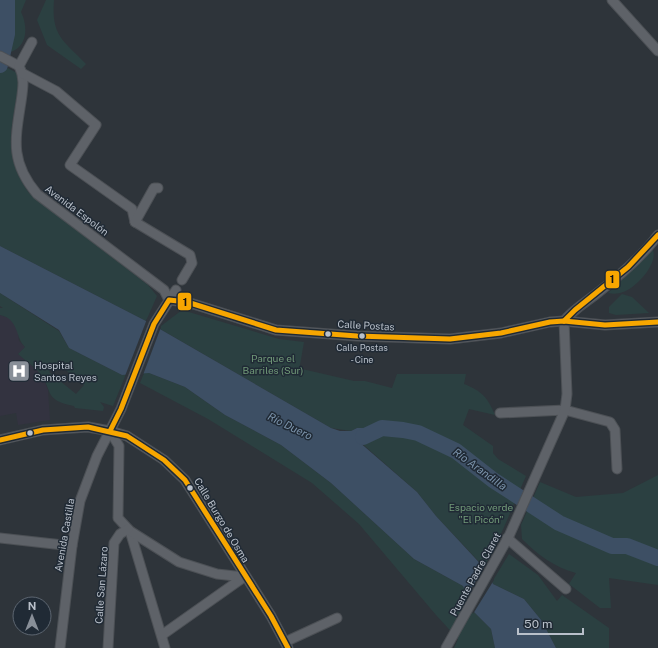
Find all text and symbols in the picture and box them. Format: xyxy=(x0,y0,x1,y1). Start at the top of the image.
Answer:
street label: Avenida Espolón xyxy=(43,182,111,238)
line badge: 1 xyxy=(605,270,620,289)
text: 1 xyxy=(610,273,614,285)
line badge: 1 xyxy=(177,292,192,311)
text: 1 xyxy=(183,296,187,308)
street label: Calle Postas xyxy=(337,318,395,332)
unlabelled marker xyxy=(323,329,333,339)
marker: Calle Postas - Cine xyxy=(357,331,367,341)
place label: Calle Postas - Cine xyxy=(336,342,388,365)
park label: Parque el Barriles (Sur) xyxy=(243,352,303,376)
hospital icon: Hospital Santos Reyes xyxy=(6,358,32,384)
place label: Hospital Santos Reyes xyxy=(34,359,97,383)
water label: Río Duero xyxy=(266,410,314,442)
unlabelled marker xyxy=(25,428,35,438)
water label: Río Arandilla xyxy=(451,446,509,492)
street label: Calle Burgo de Osma xyxy=(192,475,252,565)
unlabelled marker xyxy=(185,483,195,493)
street label: Avenida Castilla xyxy=(52,497,76,573)
park label: Espacio verde "El Picón" xyxy=(449,501,514,525)
street label: Puente Padre Claret xyxy=(447,530,503,618)
street label: Calle San Lázaro xyxy=(92,546,110,624)
north arrow xyxy=(12,596,52,636)
text: N xyxy=(28,600,36,612)
scale bar xyxy=(518,610,583,636)
text: 50 m xyxy=(524,617,552,631)

